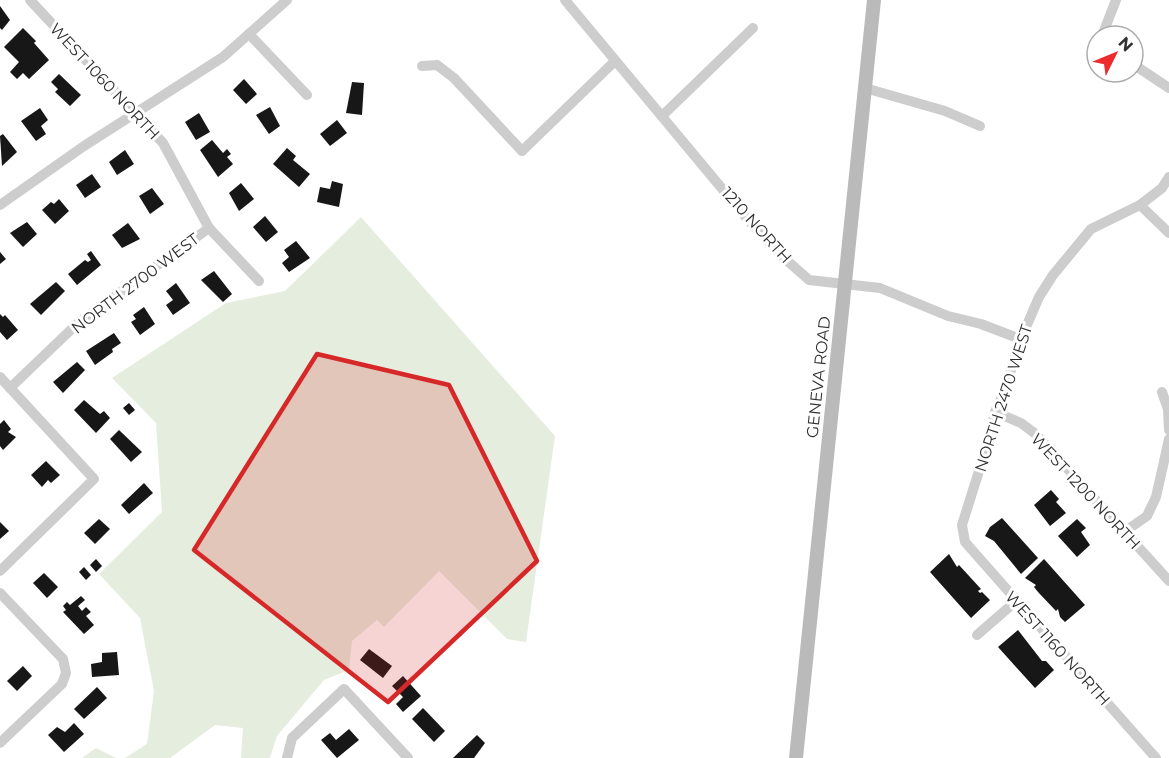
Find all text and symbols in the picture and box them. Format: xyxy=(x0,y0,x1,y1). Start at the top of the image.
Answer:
street label: WEST 1060 NORTH xyxy=(46,19,163,143)
north arrow xyxy=(1085,24,1145,84)
text: N xyxy=(1114,33,1137,55)
street label: 1210 NORTH xyxy=(718,184,796,267)
street label: NORTH 2700 WEST xyxy=(68,229,204,338)
street label: GENEVA ROAD xyxy=(803,315,834,439)
street label: NORTH 2470 WEST xyxy=(971,321,1037,474)
street label: WEST 1200 NORTH xyxy=(1027,429,1144,553)
street label: WEST 1160 NORTH xyxy=(1001,587,1114,709)

